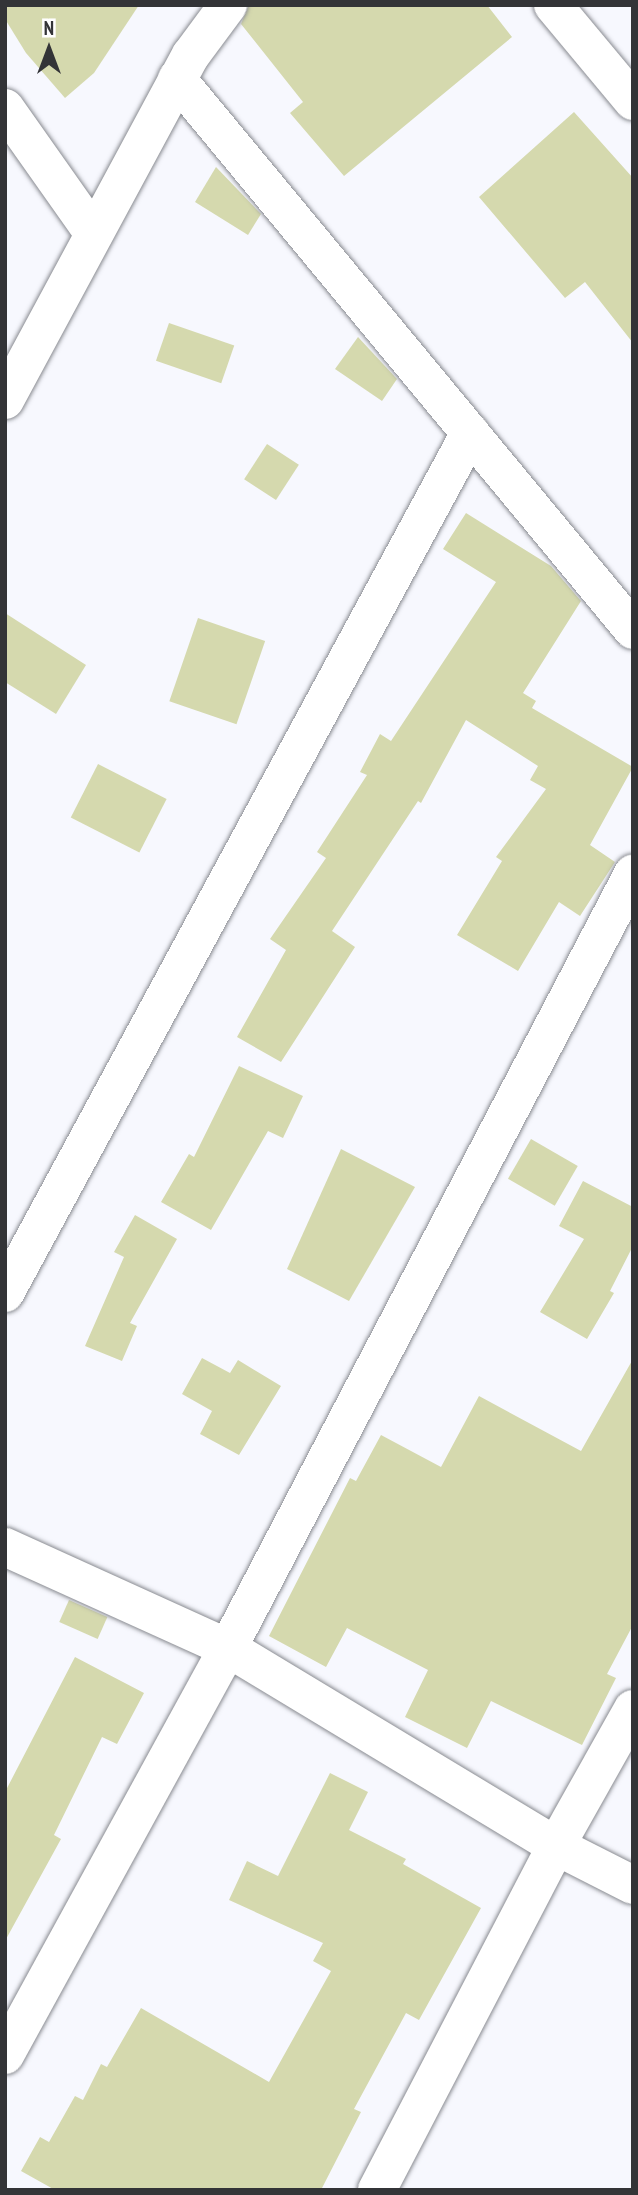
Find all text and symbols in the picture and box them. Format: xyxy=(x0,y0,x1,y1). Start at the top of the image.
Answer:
north arrow xyxy=(14,14,84,84)
text: N xyxy=(44,16,54,40)

